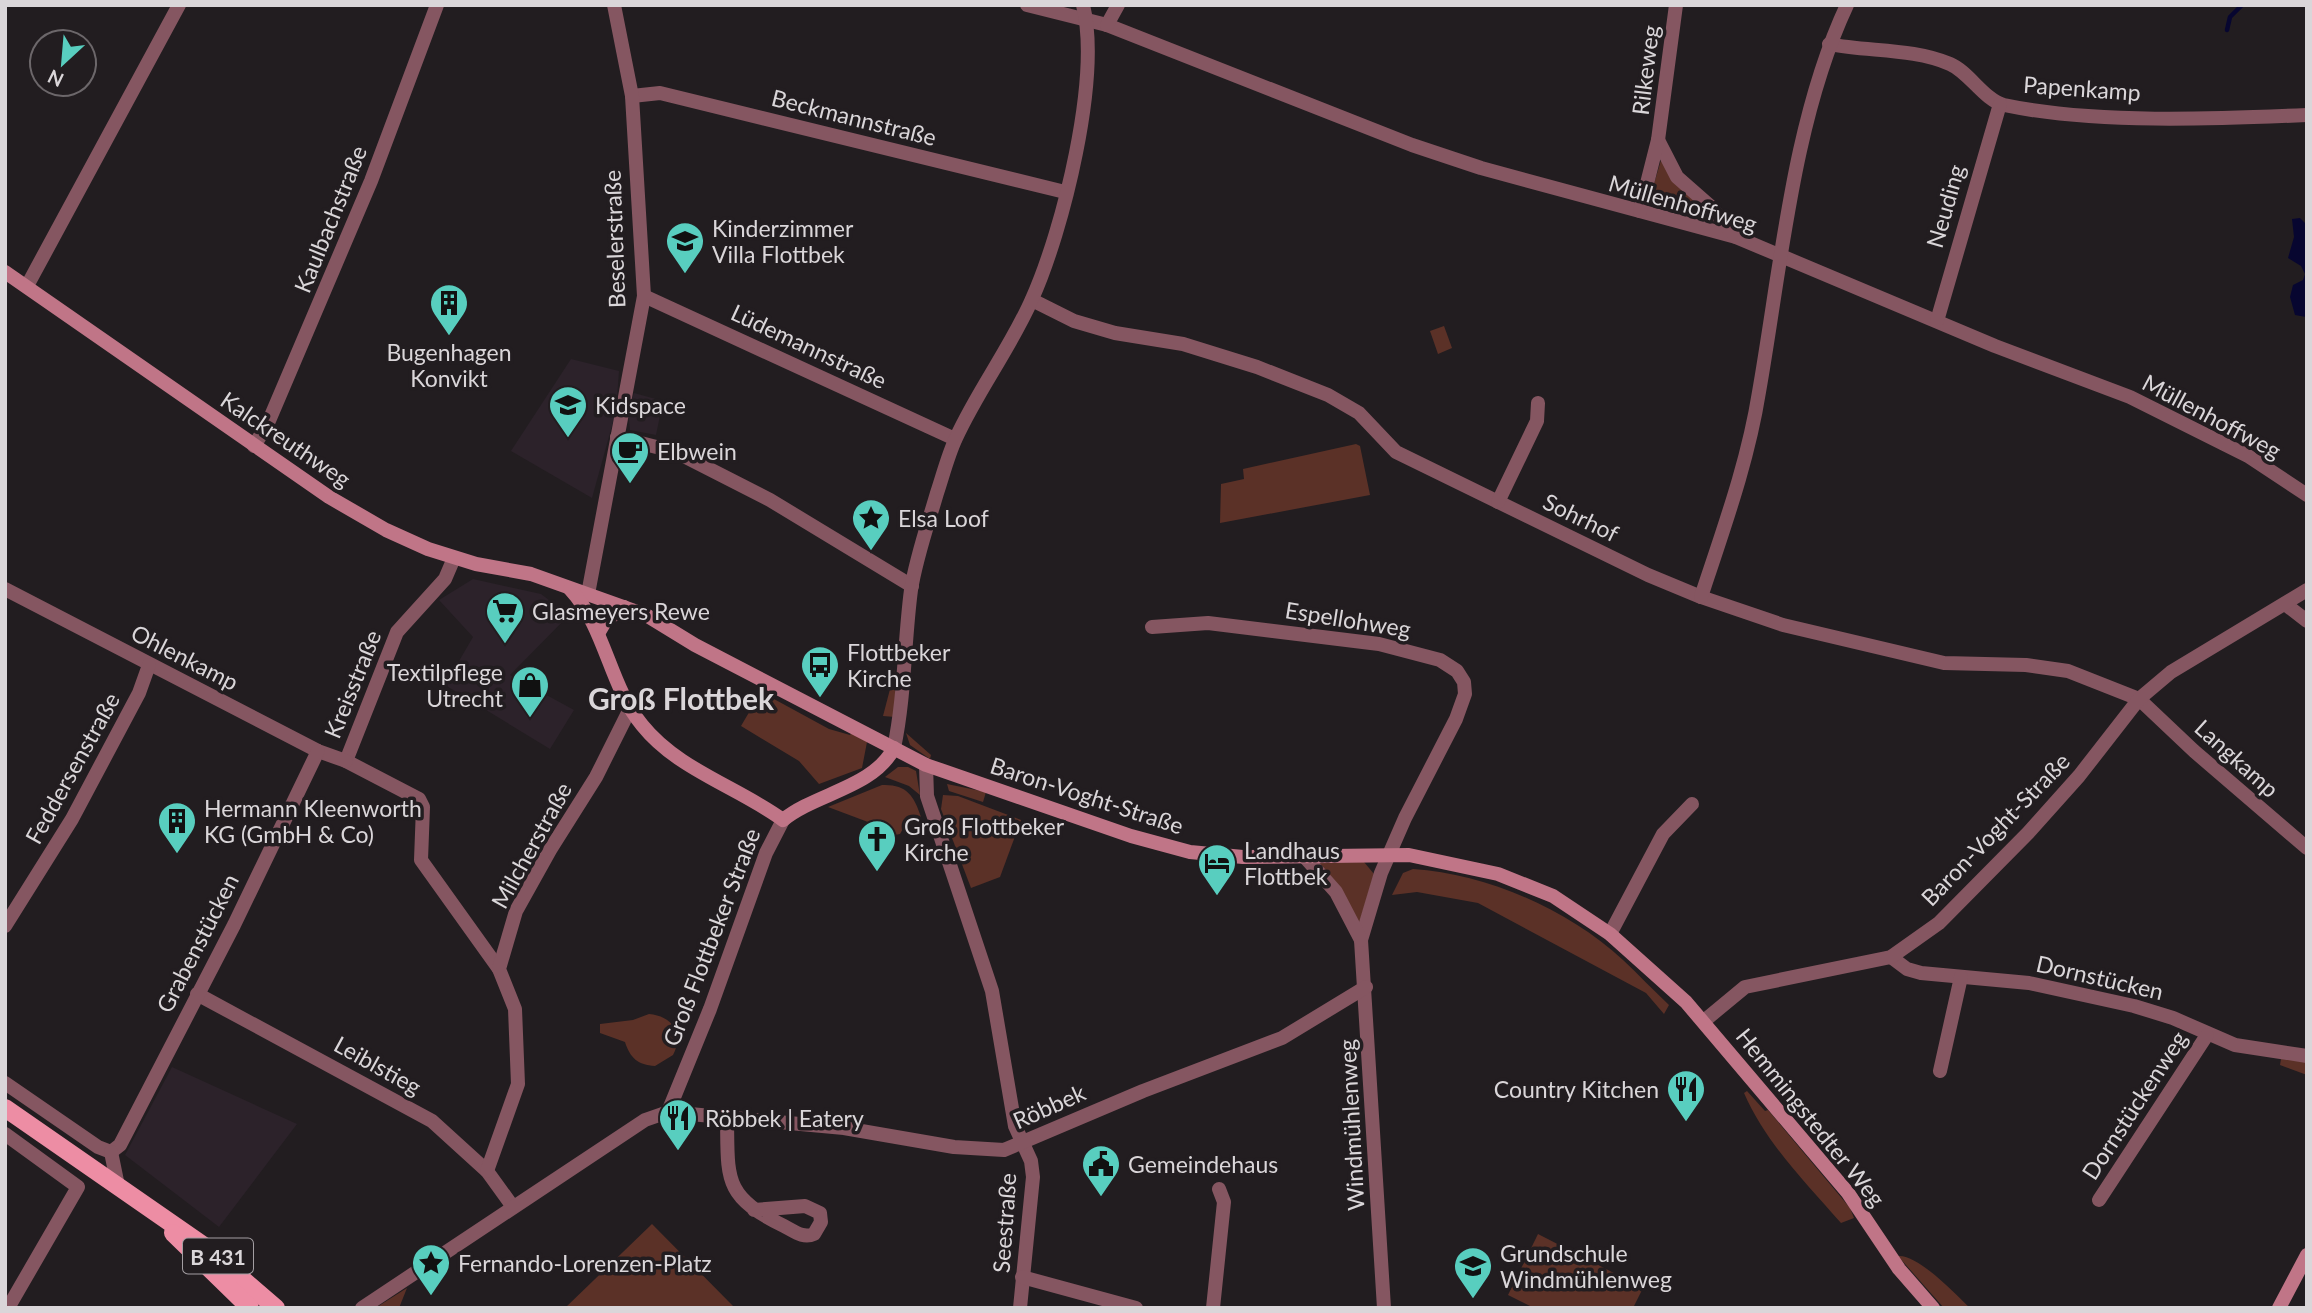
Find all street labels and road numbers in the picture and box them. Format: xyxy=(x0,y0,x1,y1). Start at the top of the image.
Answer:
street label: Rilkeweg xyxy=(1626,23,1664,117)
street label: Papenkamp xyxy=(2022,70,2142,106)
street label: Beckmannstraße xyxy=(769,83,939,151)
street label: Kaulbachstraße xyxy=(288,141,372,297)
street label: Neuding xyxy=(1920,161,1970,251)
street label: Müllenhoffweg xyxy=(1606,168,1760,238)
street label: Beselerstraße xyxy=(598,169,630,309)
street label: Lüdemannstraße xyxy=(727,298,891,394)
street label: Müllenhoffweg xyxy=(2138,368,2286,464)
street label: Kalckreuthweg xyxy=(216,385,356,493)
street label: Sohrhof xyxy=(1539,487,1623,547)
street label: Espellohweg xyxy=(1283,595,1413,643)
street label: Ohlenkamp xyxy=(127,618,243,696)
street label: Kreisstraße xyxy=(318,626,386,742)
street label: Feddersenstraße xyxy=(19,687,125,849)
street label: Langkamp xyxy=(2189,713,2285,803)
street label: Baron-Voght-Straße xyxy=(1915,747,2075,911)
street label: Baron-Voght-Straße xyxy=(987,751,1187,839)
street label: Milcherstraße xyxy=(485,777,577,913)
street label: Groß Flottbeker Straße xyxy=(657,824,765,1050)
street label: Grabenstücken xyxy=(150,869,244,1017)
street label: Dornstücken xyxy=(2034,949,2166,1005)
street label: Hemmingstedter Weg xyxy=(1731,1022,1891,1212)
street label: Dornstückenweg xyxy=(2076,1025,2192,1185)
street label: Leiblstieg xyxy=(330,1030,426,1100)
street label: Windmühlenweg xyxy=(1333,1038,1369,1212)
street label: Röbbek xyxy=(1008,1078,1090,1134)
street label: Seestraße xyxy=(987,1172,1021,1274)
road number: B 431 xyxy=(183,1238,253,1274)

